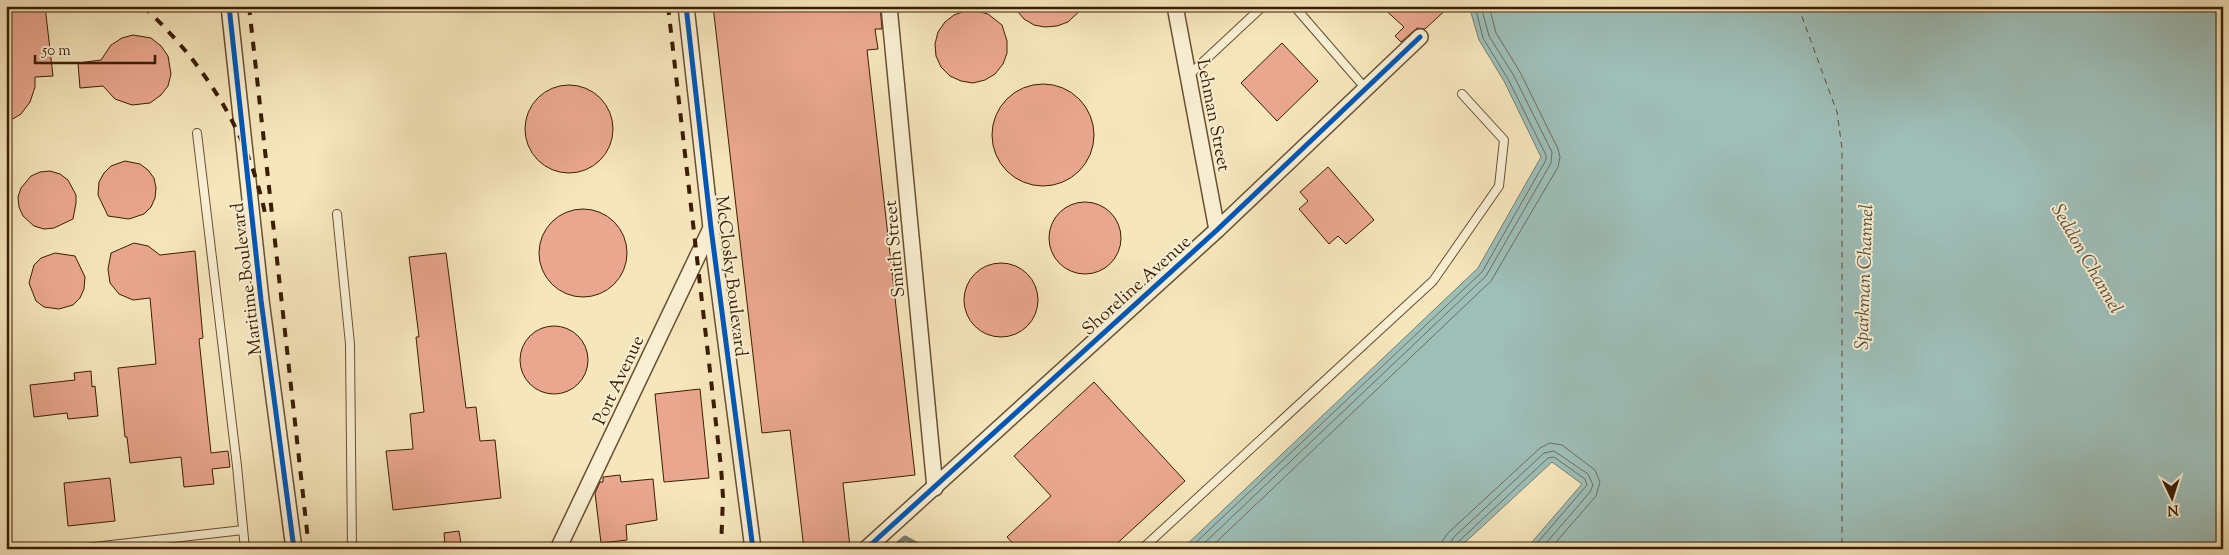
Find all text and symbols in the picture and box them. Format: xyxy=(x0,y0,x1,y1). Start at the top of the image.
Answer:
scale bar xyxy=(35,32,155,64)
text: 50 m xyxy=(41,41,71,62)
street label: Lehman Street xyxy=(1188,57,1236,174)
street label: McClosky Boulevard xyxy=(707,194,753,358)
street label: Smith Street xyxy=(879,199,913,299)
water label: Seddon Channel xyxy=(2043,199,2128,319)
street label: Maritime Boulevard xyxy=(226,201,270,356)
water label: Sparkman Channel xyxy=(1849,204,1882,350)
street label: Shoreline Avenue xyxy=(1077,230,1198,343)
street label: Port Avenue xyxy=(588,332,652,430)
north arrow xyxy=(2146,472,2196,522)
text: N xyxy=(2166,499,2179,519)

